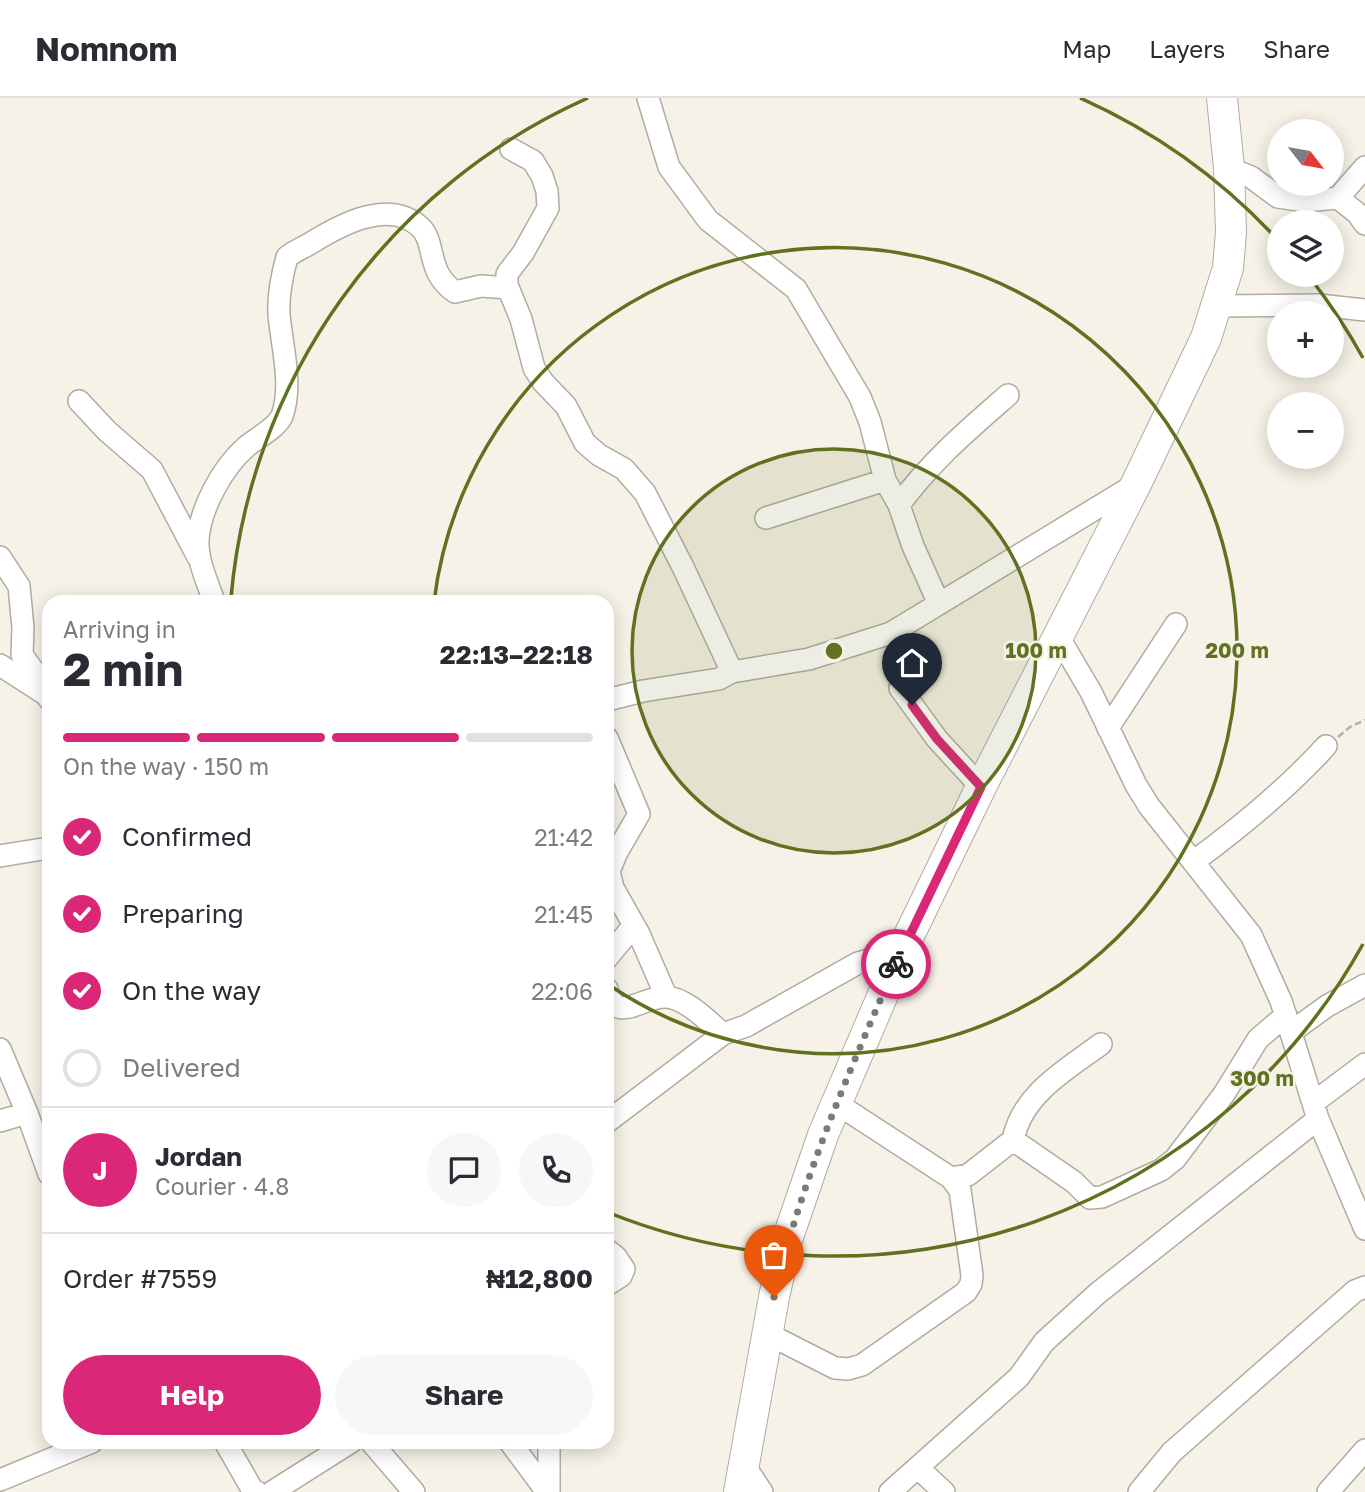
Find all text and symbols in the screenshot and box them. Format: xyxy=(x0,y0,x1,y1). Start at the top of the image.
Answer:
text: Nomnom xyxy=(35,29,177,68)
text: Map xyxy=(1062,34,1111,63)
text: Layers xyxy=(1149,34,1225,63)
text: Share xyxy=(1263,34,1330,63)
north arrow xyxy=(1267,119,1344,196)
map controls xyxy=(1267,119,1344,469)
button: layers xyxy=(1267,210,1344,287)
button: + xyxy=(1267,301,1344,378)
button: − xyxy=(1267,392,1344,469)
text: Arriving in xyxy=(63,615,176,643)
pin xyxy=(882,633,942,705)
text: 100 m xyxy=(1005,637,1067,663)
text: 200 m xyxy=(1205,637,1269,663)
text: 22:13–22:18 xyxy=(440,639,593,670)
centre of rings xyxy=(822,639,846,663)
text: 2 min xyxy=(63,641,183,696)
icon: home xyxy=(893,644,931,682)
text: On the way · 150 m xyxy=(63,752,269,780)
icon: check xyxy=(63,818,101,856)
text: Confirmed xyxy=(122,821,252,852)
text: 21:42 xyxy=(534,823,593,851)
icon: check xyxy=(63,895,101,933)
text: Preparing xyxy=(122,898,244,929)
text: 21:45 xyxy=(534,900,593,928)
courier xyxy=(861,929,931,999)
icon: bike xyxy=(877,945,915,983)
icon: check xyxy=(63,972,101,1010)
text: On the way xyxy=(122,975,261,1006)
text: 22:06 xyxy=(531,977,593,1005)
text: Delivered xyxy=(122,1052,241,1083)
text: 300 m xyxy=(1230,1065,1294,1091)
button: chat xyxy=(427,1133,501,1207)
button: phone xyxy=(519,1133,593,1207)
text: Jordan xyxy=(155,1141,242,1172)
text: J xyxy=(93,1155,107,1186)
text: Courier · 4.8 xyxy=(155,1172,289,1200)
pin xyxy=(744,1225,804,1297)
icon: bag xyxy=(755,1236,793,1274)
text: Order #7559 xyxy=(63,1263,217,1294)
text: ₦12,800 xyxy=(486,1263,593,1294)
button: Help xyxy=(63,1355,321,1435)
button: Share xyxy=(335,1355,593,1435)

